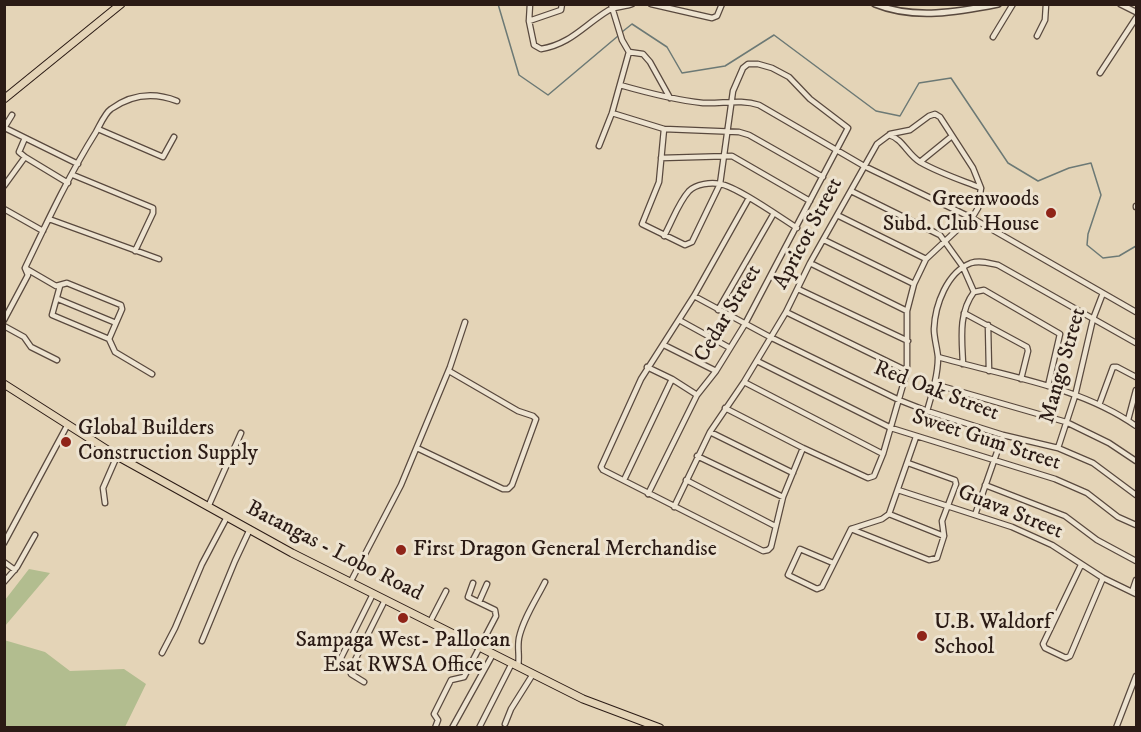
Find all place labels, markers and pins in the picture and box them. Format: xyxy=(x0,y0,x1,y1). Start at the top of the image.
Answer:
place label: Greenwoods Subd. Club House xyxy=(883,187,1039,238)
marker: Greenwoods Subd. Club House xyxy=(1044,206,1058,220)
place label: Global Builders Construction Supply xyxy=(78,416,258,468)
marker: Global Builders Construction Supply xyxy=(59,435,73,449)
place label: First Dragon General Merchandise xyxy=(413,537,717,563)
marker: First Dragon General Merchandise xyxy=(394,543,408,557)
place label: U.B. Waldorf School xyxy=(934,610,1051,662)
marker: Sampaga West- Pallocan Esat RWSA Office xyxy=(396,611,410,625)
place label: Sampaga West- Pallocan Esat RWSA Office xyxy=(295,628,511,680)
marker: U.B. Waldorf School xyxy=(915,629,929,643)

